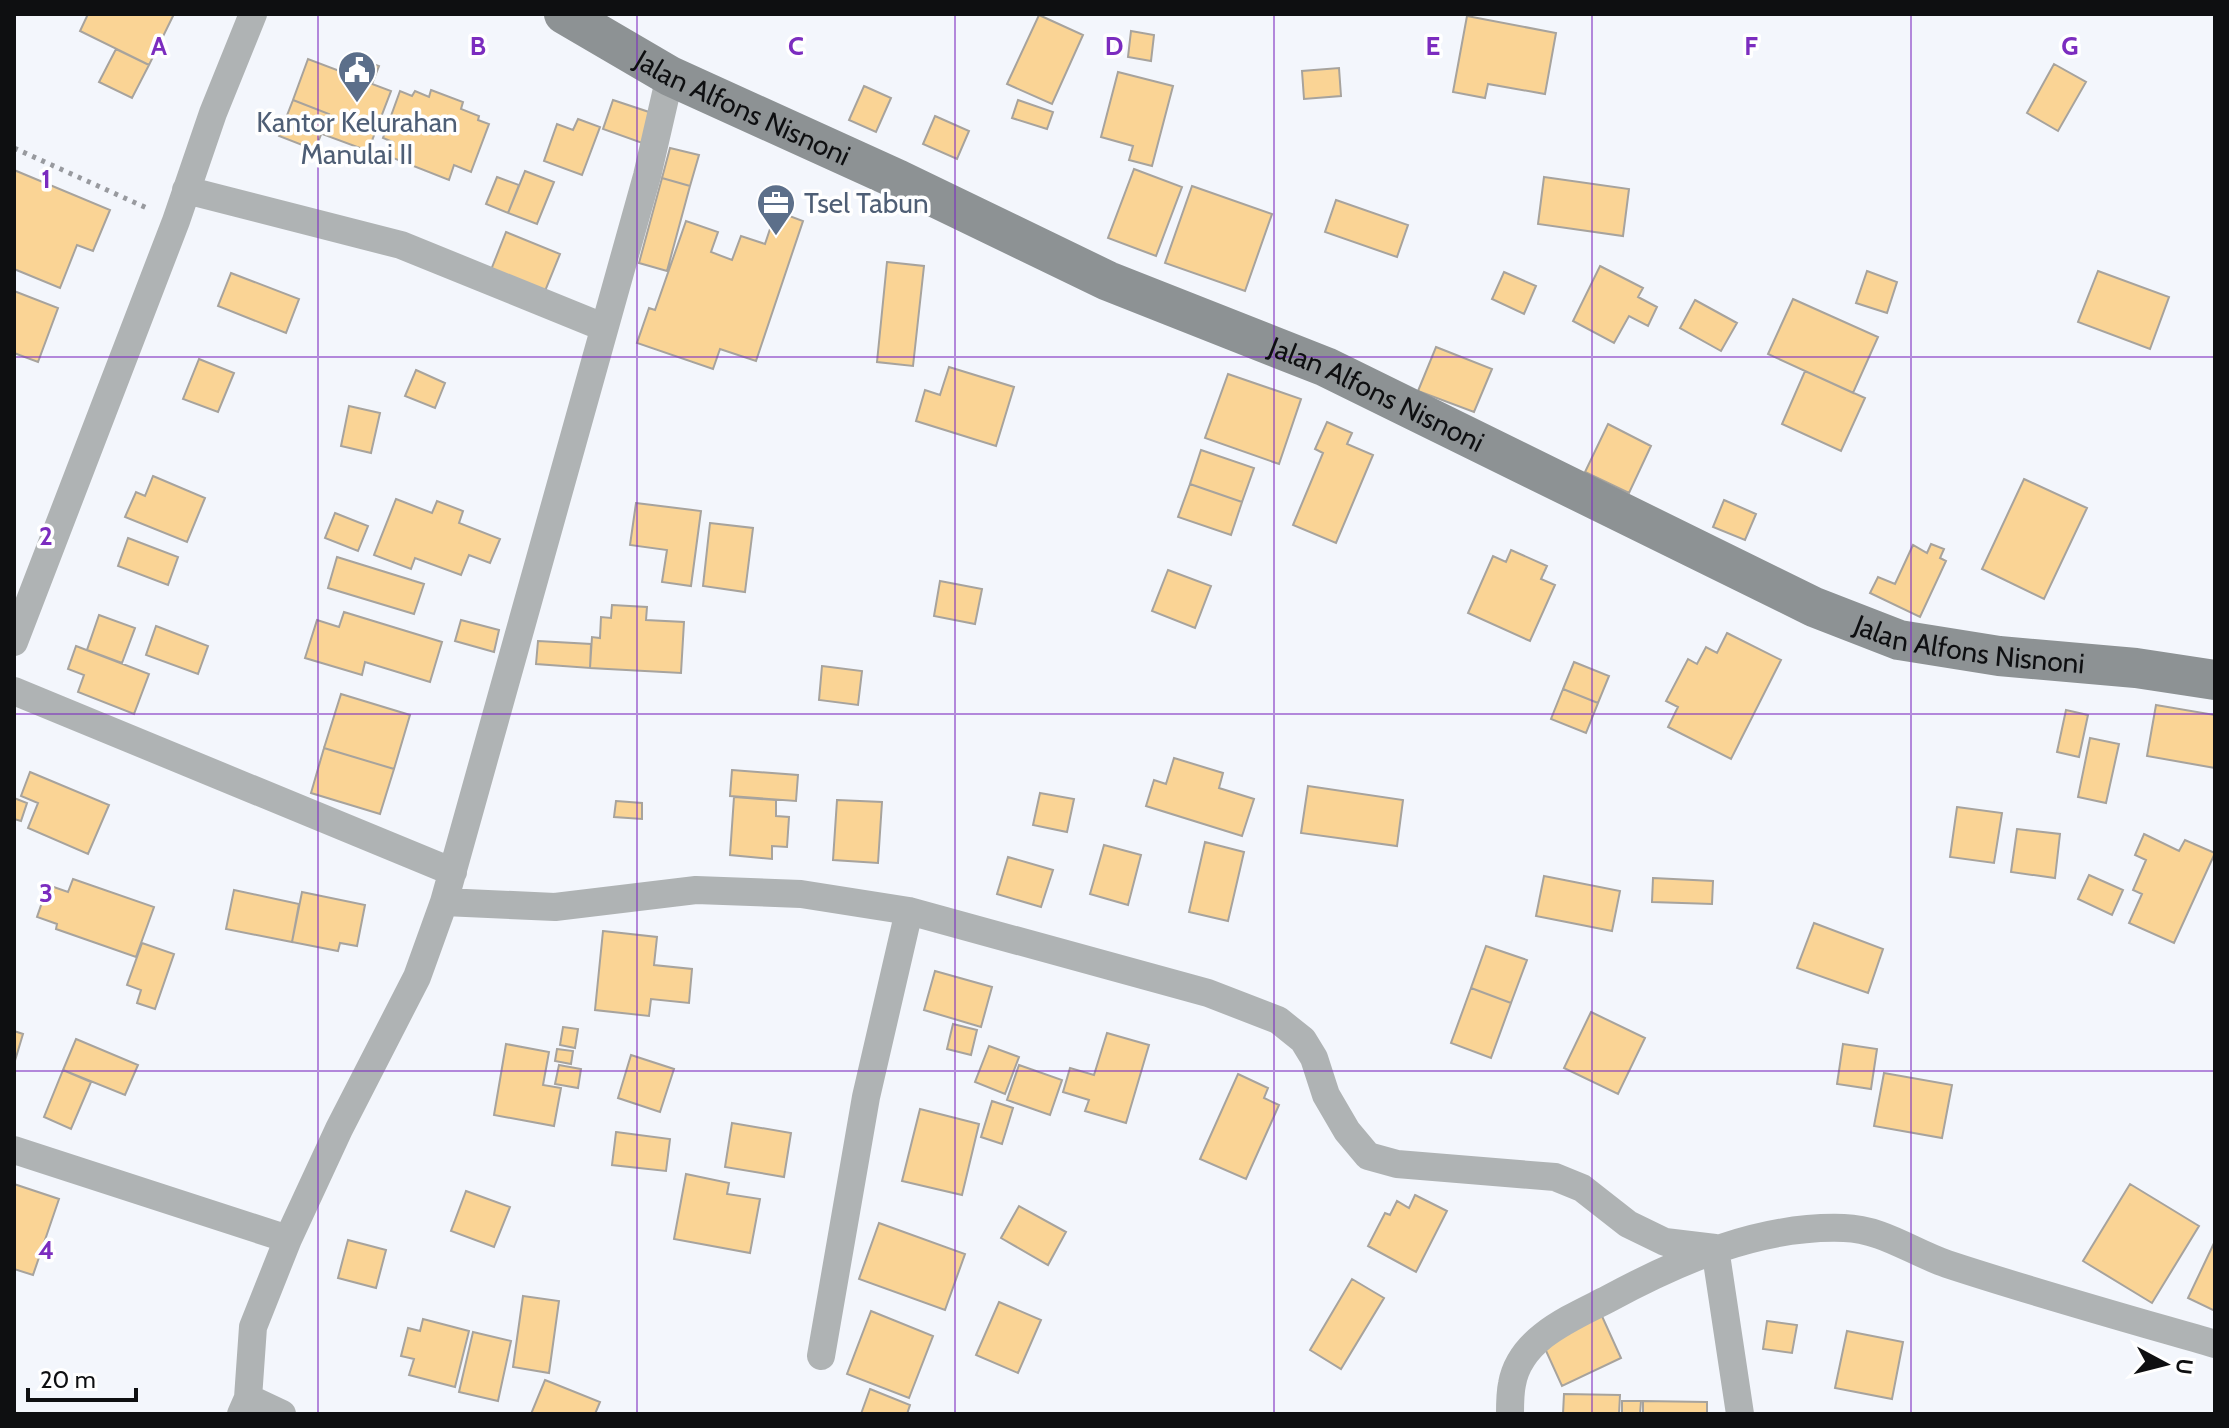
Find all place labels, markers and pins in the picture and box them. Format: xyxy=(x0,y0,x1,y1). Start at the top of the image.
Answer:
public building icon: Kantor Kelurahan Manulai II xyxy=(336,49,378,104)
place label: Kantor Kelurahan Manulai II xyxy=(256,105,458,171)
office icon: Tsel Tabun xyxy=(755,182,797,237)
place label: Tsel Tabun xyxy=(804,186,929,220)

